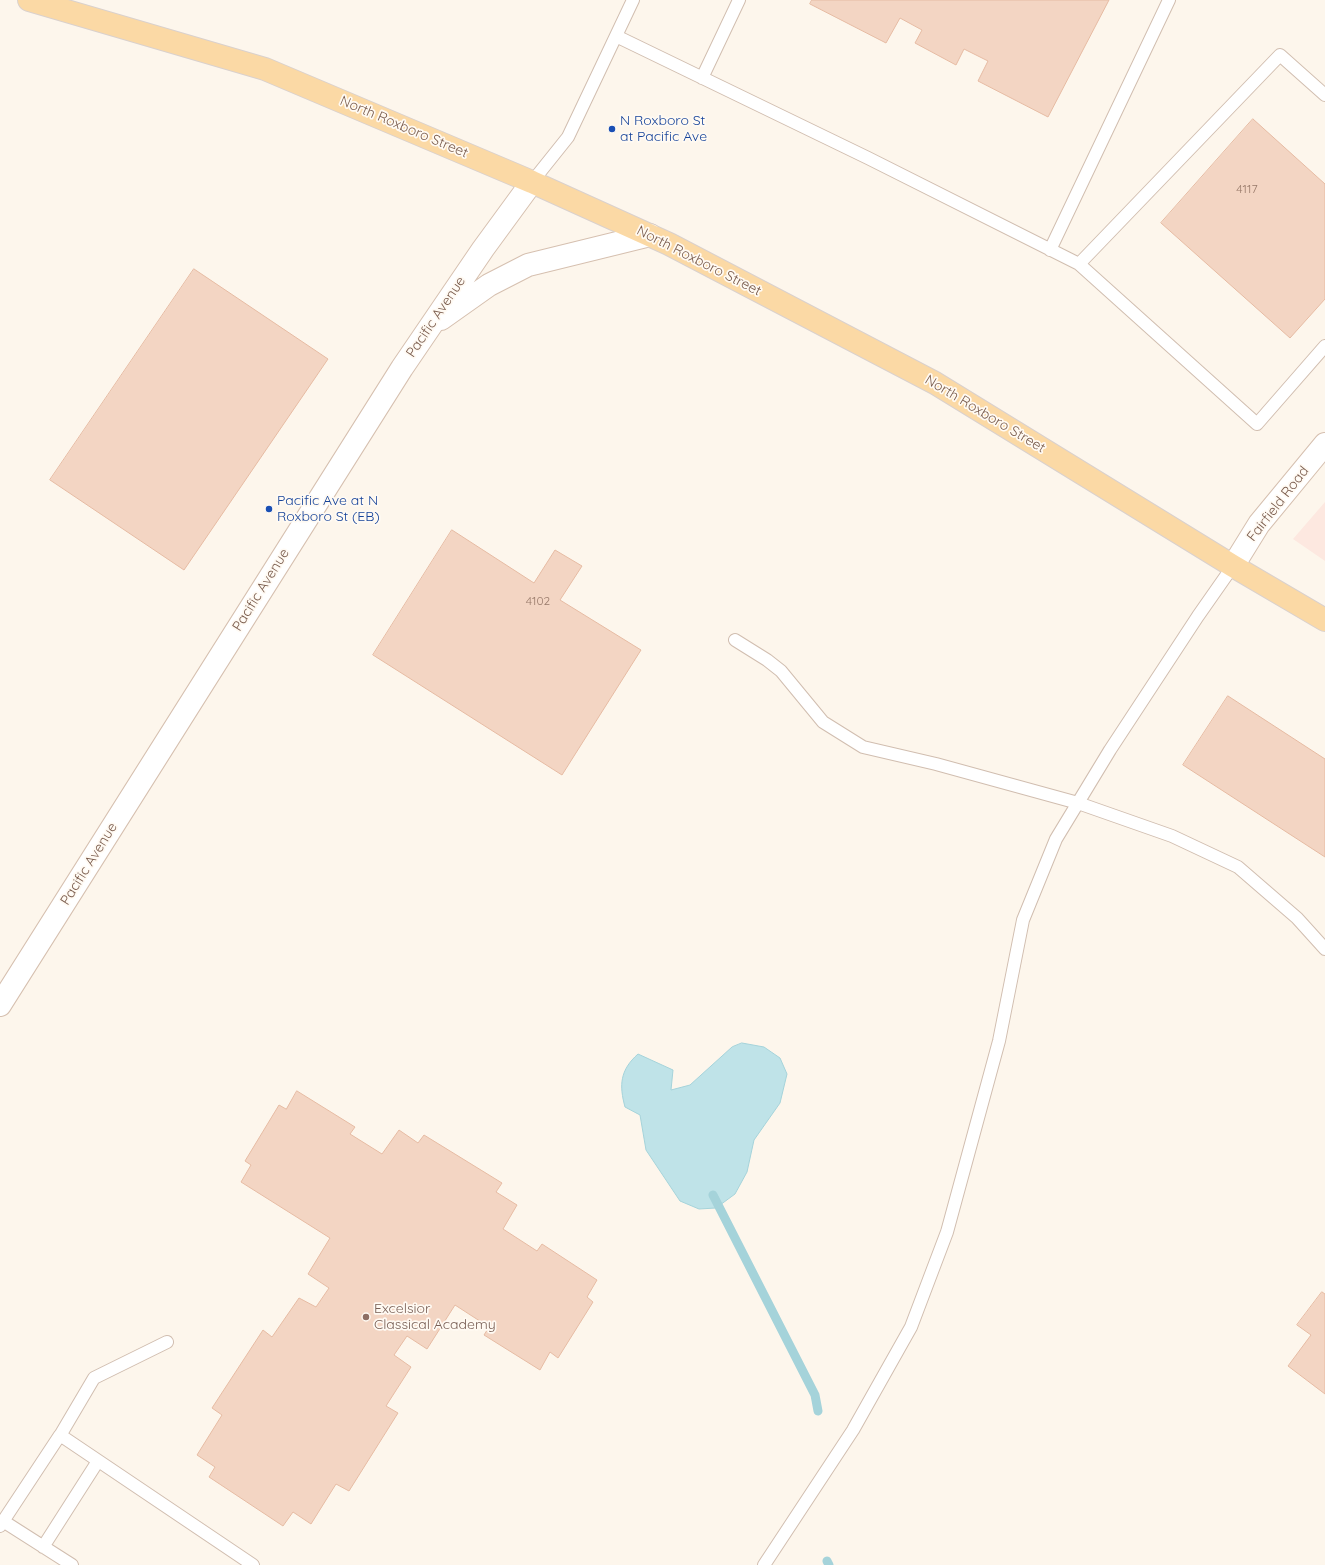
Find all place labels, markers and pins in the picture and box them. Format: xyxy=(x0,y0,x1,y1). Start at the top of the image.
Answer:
place label: N Roxboro St at Pacific Ave xyxy=(620,113,707,146)
marker: N Roxboro St at Pacific Ave xyxy=(607,124,617,134)
place label: Pacific Ave at N Roxboro St (EB) xyxy=(277,493,380,526)
marker: Pacific Ave at N Roxboro St (EB) xyxy=(264,504,274,514)
place label: Excelsior Classical Academy xyxy=(374,1301,496,1334)
marker: Excelsior Classical Academy xyxy=(361,1312,371,1322)

